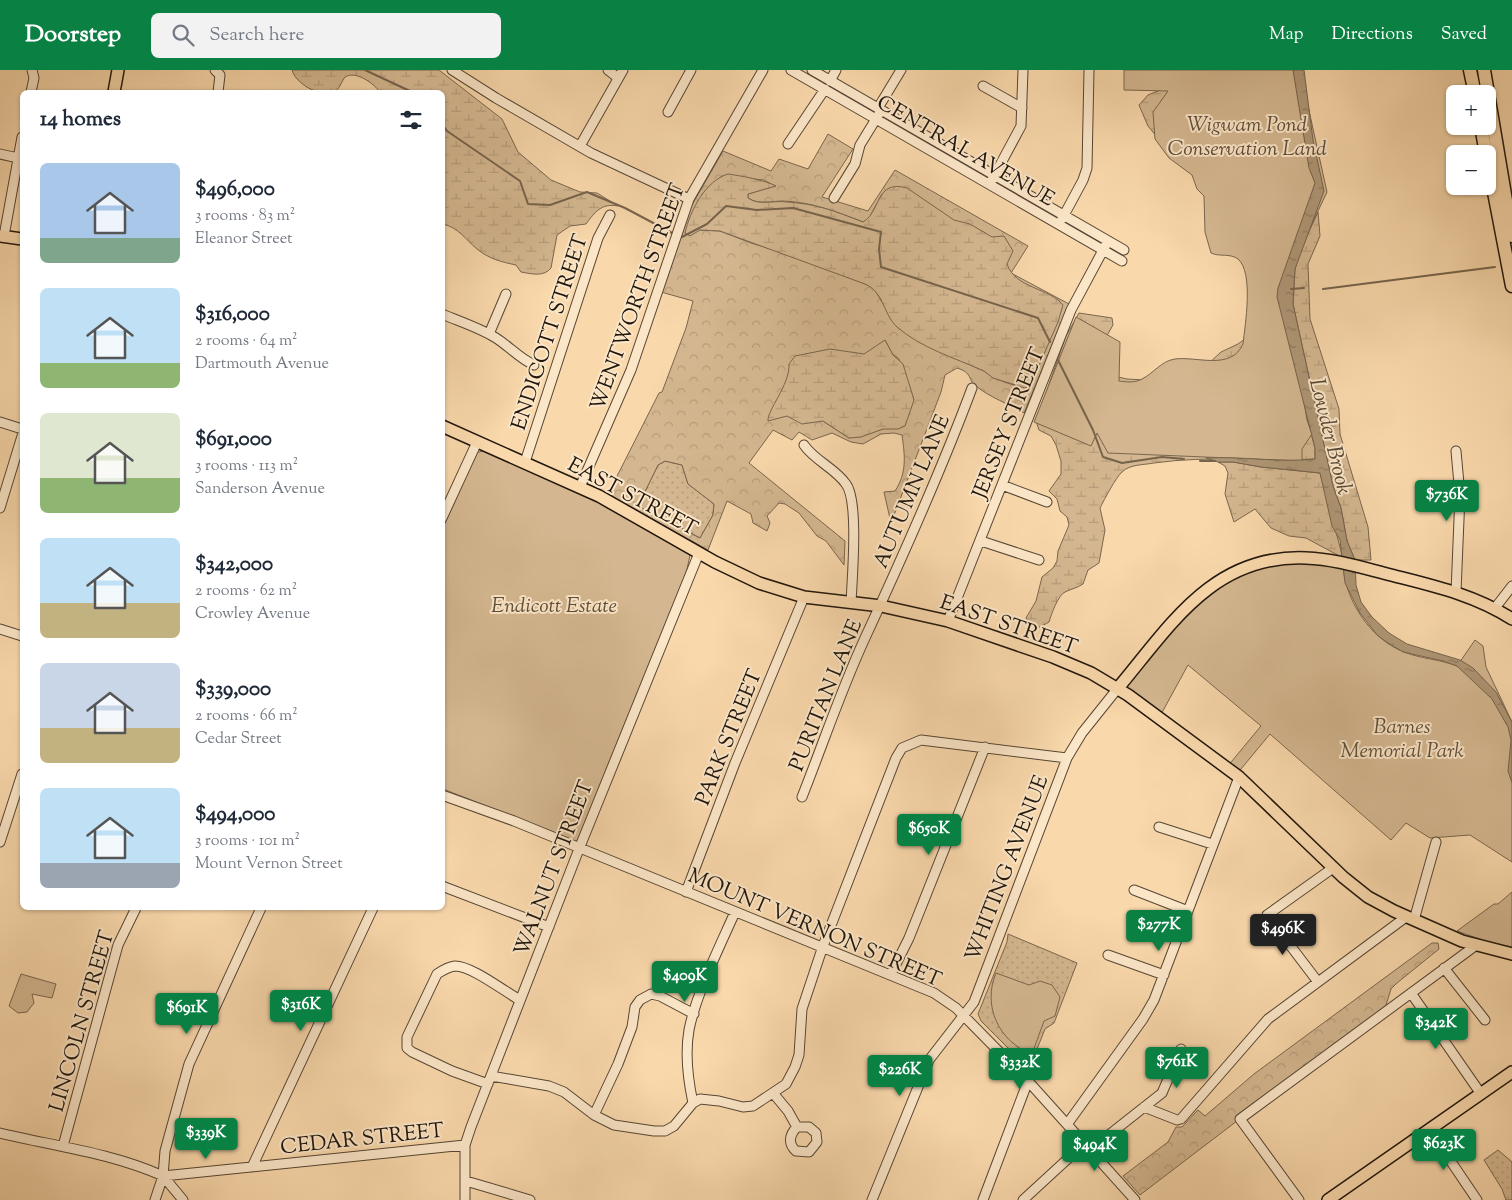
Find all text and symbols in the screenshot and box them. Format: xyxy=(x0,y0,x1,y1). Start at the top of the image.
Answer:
search box xyxy=(151,13,501,58)
text: Doorstep xyxy=(25,18,121,52)
icon: search xyxy=(169,21,197,49)
text: Search here xyxy=(209,22,304,49)
text: Map xyxy=(1269,22,1304,48)
text: Directions xyxy=(1332,22,1413,48)
text: Saved xyxy=(1441,22,1487,48)
map controls xyxy=(1446,85,1496,195)
button: + xyxy=(1446,85,1496,135)
street label: CENTRAL AVENUE xyxy=(871,89,1060,215)
text: 14 homes xyxy=(40,105,121,135)
icon: filters xyxy=(397,106,425,134)
park label: Wigwam Pond Conservation Land xyxy=(1167,111,1327,165)
button: − xyxy=(1446,145,1496,195)
text: $496,000 xyxy=(195,175,275,205)
street label: WENTWORTH STREET xyxy=(584,180,694,415)
icon: home xyxy=(80,183,140,243)
text: 3 rooms · 83 m² xyxy=(195,205,295,228)
text: Eleanor Street xyxy=(195,228,293,251)
street label: ENDICOTT STREET xyxy=(505,231,597,434)
text: $316,000 xyxy=(195,300,270,330)
icon: home xyxy=(80,308,140,368)
text: 2 rooms · 64 m² xyxy=(195,330,298,353)
street label: JERSEY STREET xyxy=(965,343,1054,505)
text: Dartmouth Avenue xyxy=(195,353,329,376)
water label: Lowder Brook xyxy=(1299,375,1359,498)
street label: AUTUMN LANE xyxy=(867,410,959,573)
text: $691,000 xyxy=(195,425,272,455)
icon: home xyxy=(80,433,140,493)
street label: EAST STREET xyxy=(562,451,703,545)
text: 3 rooms · 113 m² xyxy=(195,455,298,478)
text: Sanderson Avenue xyxy=(195,478,325,501)
pin: $736K xyxy=(1412,480,1482,522)
text: $736K xyxy=(1426,484,1468,507)
text: $342,000 xyxy=(195,550,273,580)
icon: home xyxy=(80,558,140,618)
text: 2 rooms · 62 m² xyxy=(195,580,297,603)
street label: EAST STREET xyxy=(936,588,1081,664)
park label: Endicott Estate xyxy=(491,592,617,622)
text: Crowley Avenue xyxy=(195,603,310,626)
street label: PURITAN LANE xyxy=(783,615,871,776)
street label: PARK STREET xyxy=(689,665,771,810)
text: $339,000 xyxy=(195,675,271,705)
icon: home xyxy=(80,683,140,743)
text: 2 rooms · 66 m² xyxy=(195,705,298,728)
park label: Barnes Memorial Park xyxy=(1340,713,1464,767)
text: Cedar Street xyxy=(195,728,282,751)
street label: WHITING AVENUE xyxy=(959,771,1057,966)
street label: WALNUT STREET xyxy=(508,776,602,961)
text: $494,000 xyxy=(195,800,275,830)
icon: home xyxy=(80,808,140,868)
pin: $650K xyxy=(894,814,964,856)
text: $650K xyxy=(908,818,950,841)
text: 3 rooms · 101 m² xyxy=(195,830,300,853)
text: Mount Vernon Street xyxy=(195,853,343,876)
street label: MOUNT VERNON STREET xyxy=(683,862,946,996)
pin: $277K xyxy=(1124,910,1194,952)
text: $277K xyxy=(1137,914,1181,937)
pin: $496K xyxy=(1248,914,1318,956)
text: $496K xyxy=(1261,918,1305,941)
street label: LINCOLN STREET xyxy=(43,927,123,1116)
pin: $409K xyxy=(650,960,720,1003)
text: $409K xyxy=(663,965,707,988)
pin: $316K xyxy=(266,990,336,1032)
pin: $691K xyxy=(152,992,222,1035)
text: $316K xyxy=(281,994,321,1017)
text: $691K xyxy=(166,997,208,1020)
pin: $342K xyxy=(1401,1008,1471,1050)
text: $342K xyxy=(1415,1012,1457,1035)
pin: $761K xyxy=(1142,1046,1212,1089)
pin: $332K xyxy=(985,1048,1055,1090)
text: $761K xyxy=(1156,1051,1198,1074)
text: $332K xyxy=(1000,1052,1040,1075)
pin: $226K xyxy=(865,1054,935,1097)
text: $226K xyxy=(878,1059,922,1082)
street label: CEDAR STREET xyxy=(279,1116,446,1163)
pin: $339K xyxy=(171,1118,241,1160)
text: $339K xyxy=(186,1122,226,1145)
pin: $623K xyxy=(1409,1128,1479,1171)
pin: $494K xyxy=(1060,1130,1130,1172)
text: $623K xyxy=(1423,1133,1465,1156)
text: $494K xyxy=(1073,1134,1117,1157)

